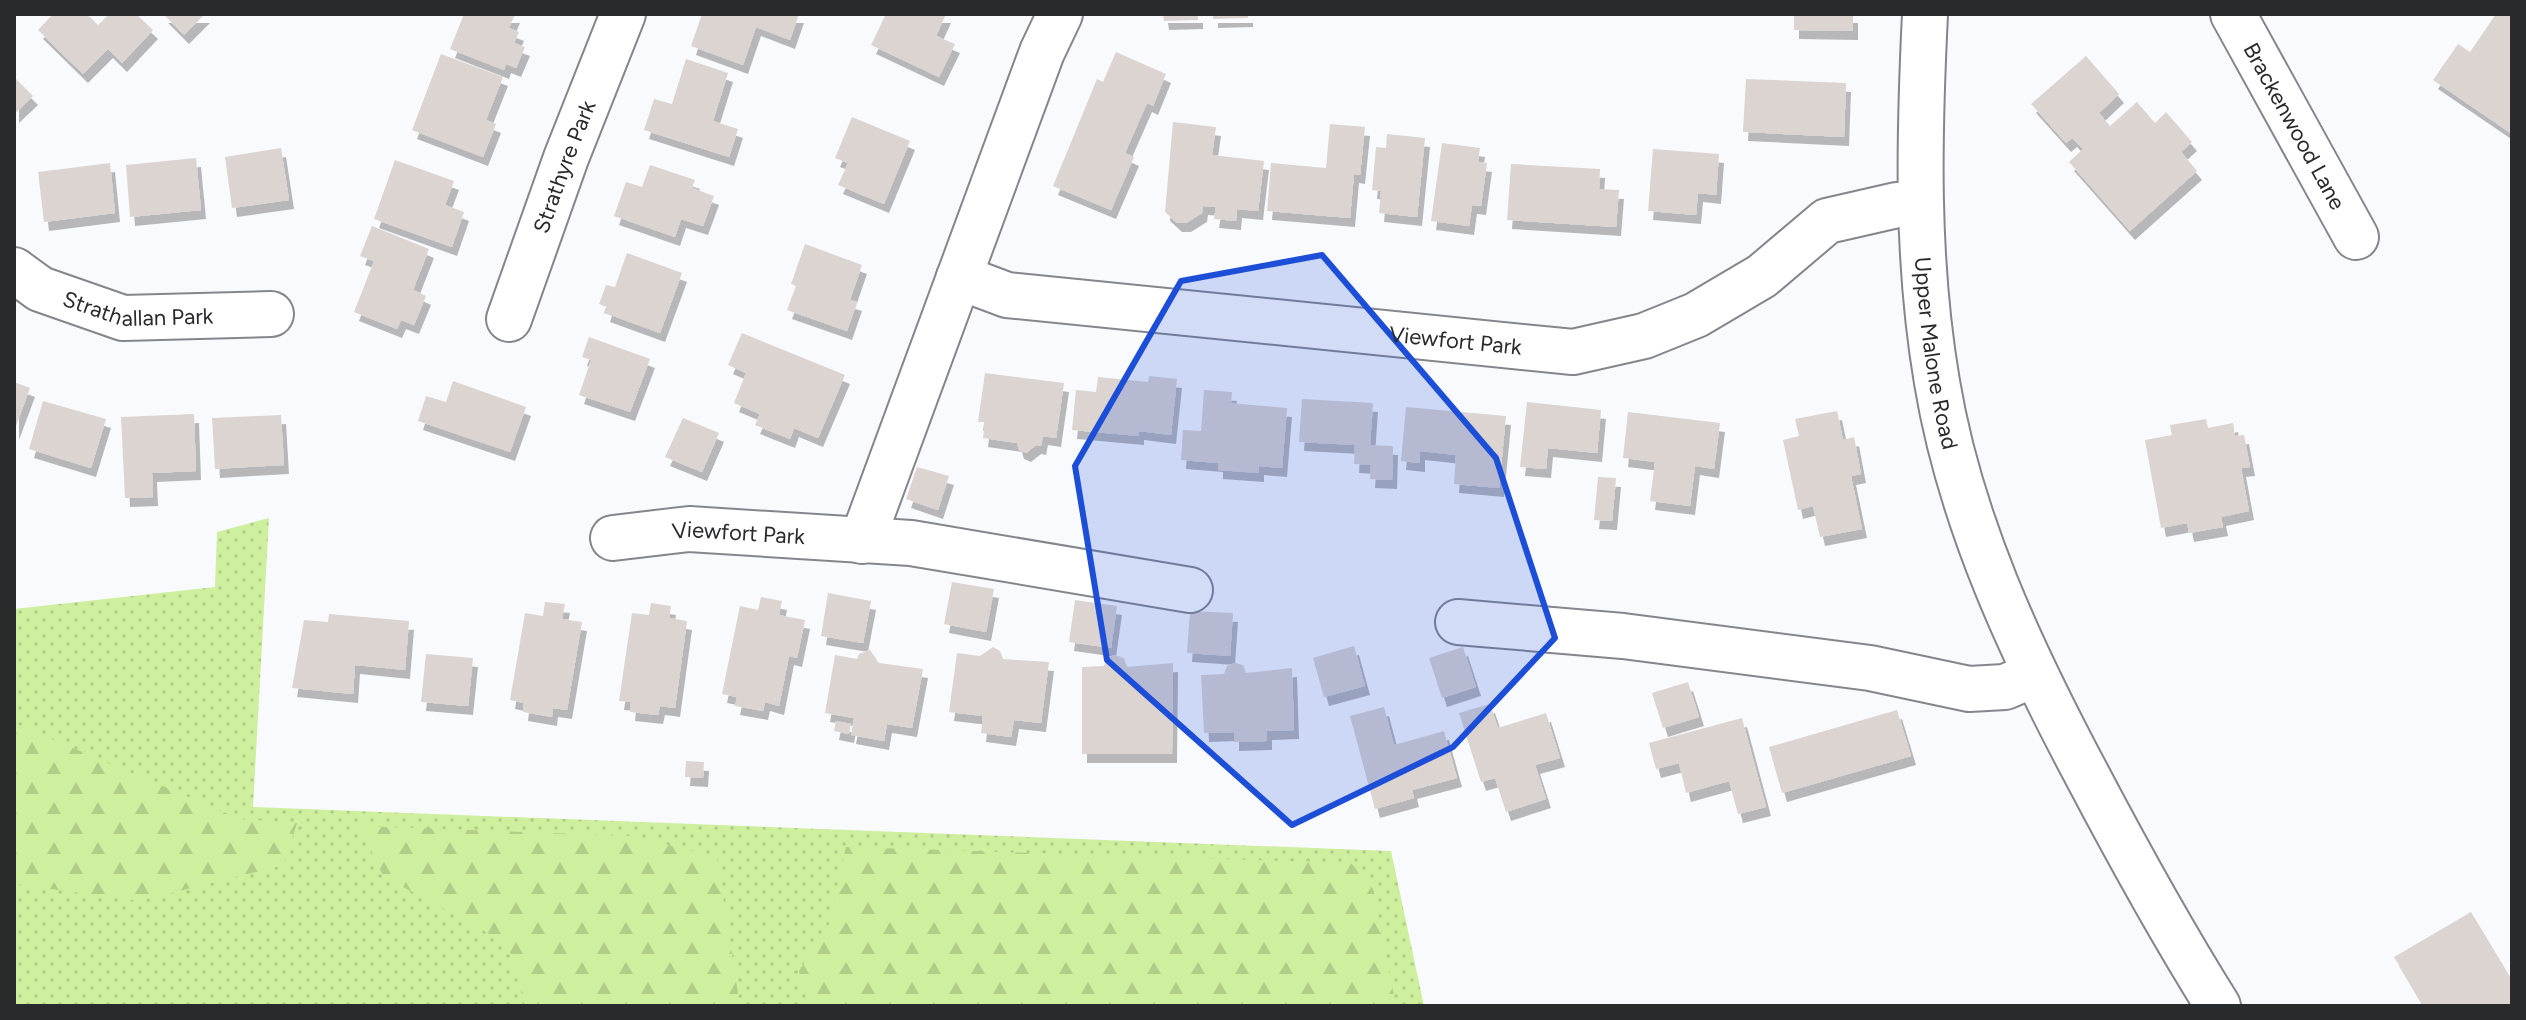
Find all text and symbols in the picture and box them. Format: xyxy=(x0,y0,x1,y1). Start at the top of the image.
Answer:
street label: Brackenwood Lane xyxy=(2238,38,2351,214)
street label: Strathyre Park xyxy=(528,96,602,237)
street label: Upper Malone Road xyxy=(1909,256,1964,452)
street label: Strathallan Park xyxy=(59,285,214,332)
street label: Viewfort Park xyxy=(1388,321,1523,361)
street label: Viewfort Park xyxy=(670,516,806,550)

